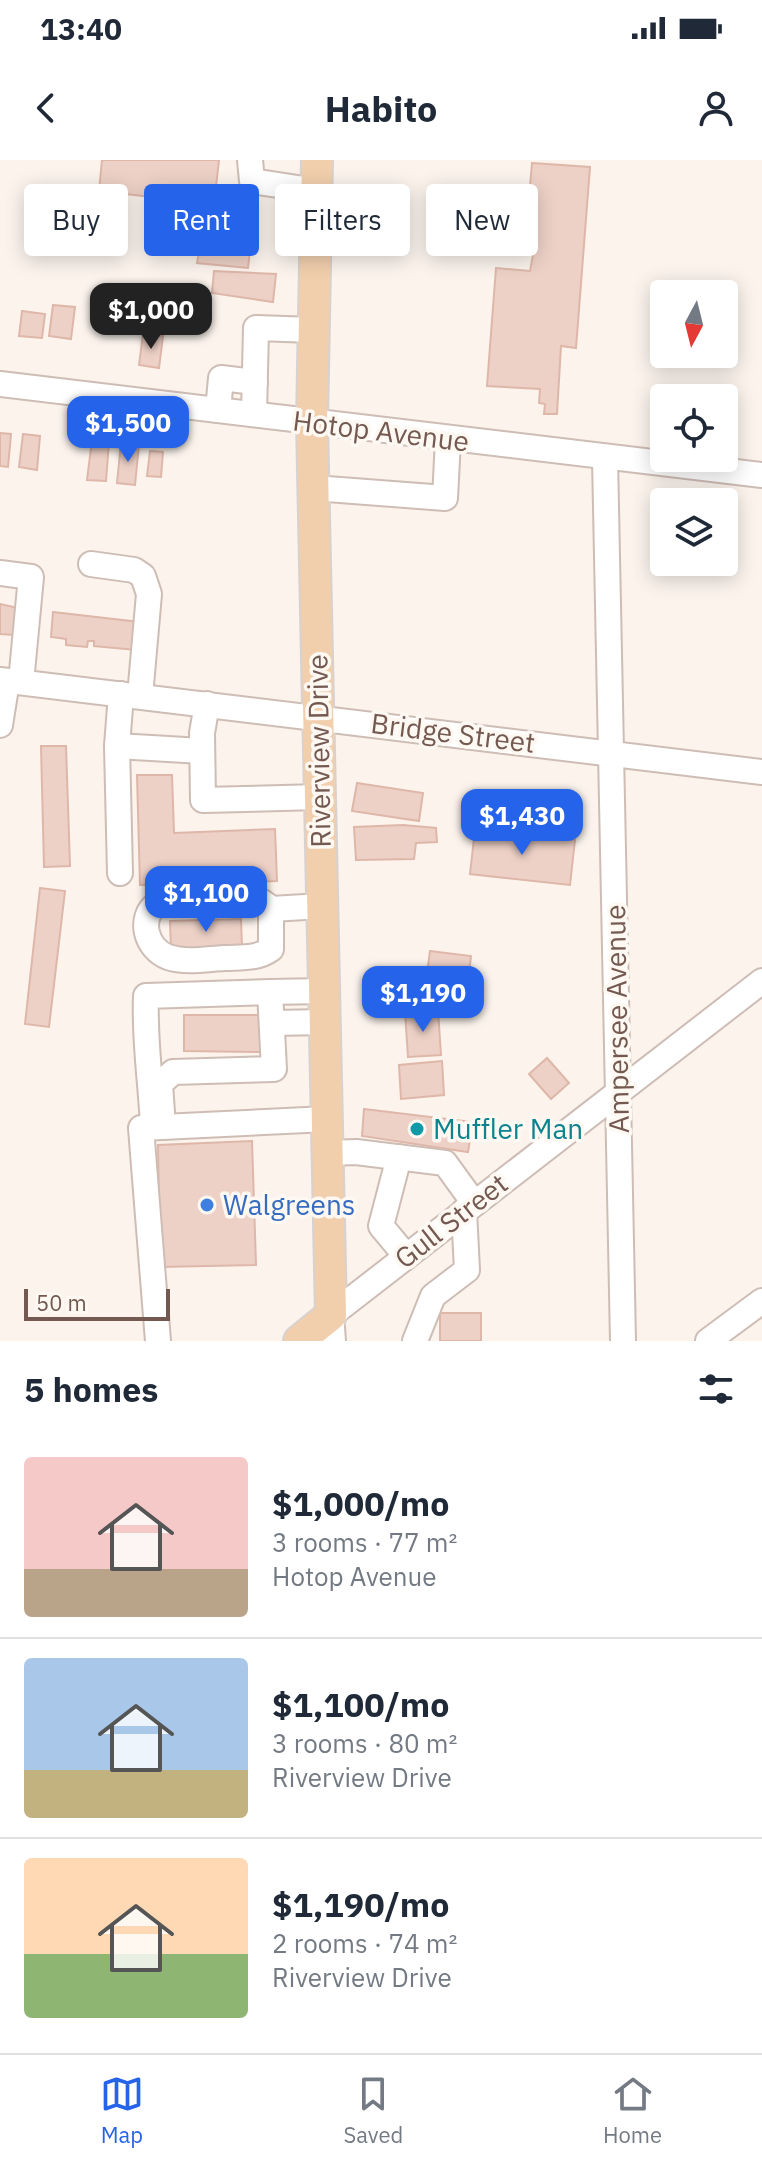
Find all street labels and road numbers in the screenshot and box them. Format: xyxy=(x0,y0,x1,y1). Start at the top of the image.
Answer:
street label: Hotop Avenue xyxy=(291,401,471,460)
street label: Riverview Drive xyxy=(298,654,339,848)
street label: Bridge Street xyxy=(369,704,537,761)
street label: Ampersee Avenue xyxy=(596,904,637,1134)
street label: Gull Street xyxy=(387,1165,515,1276)

